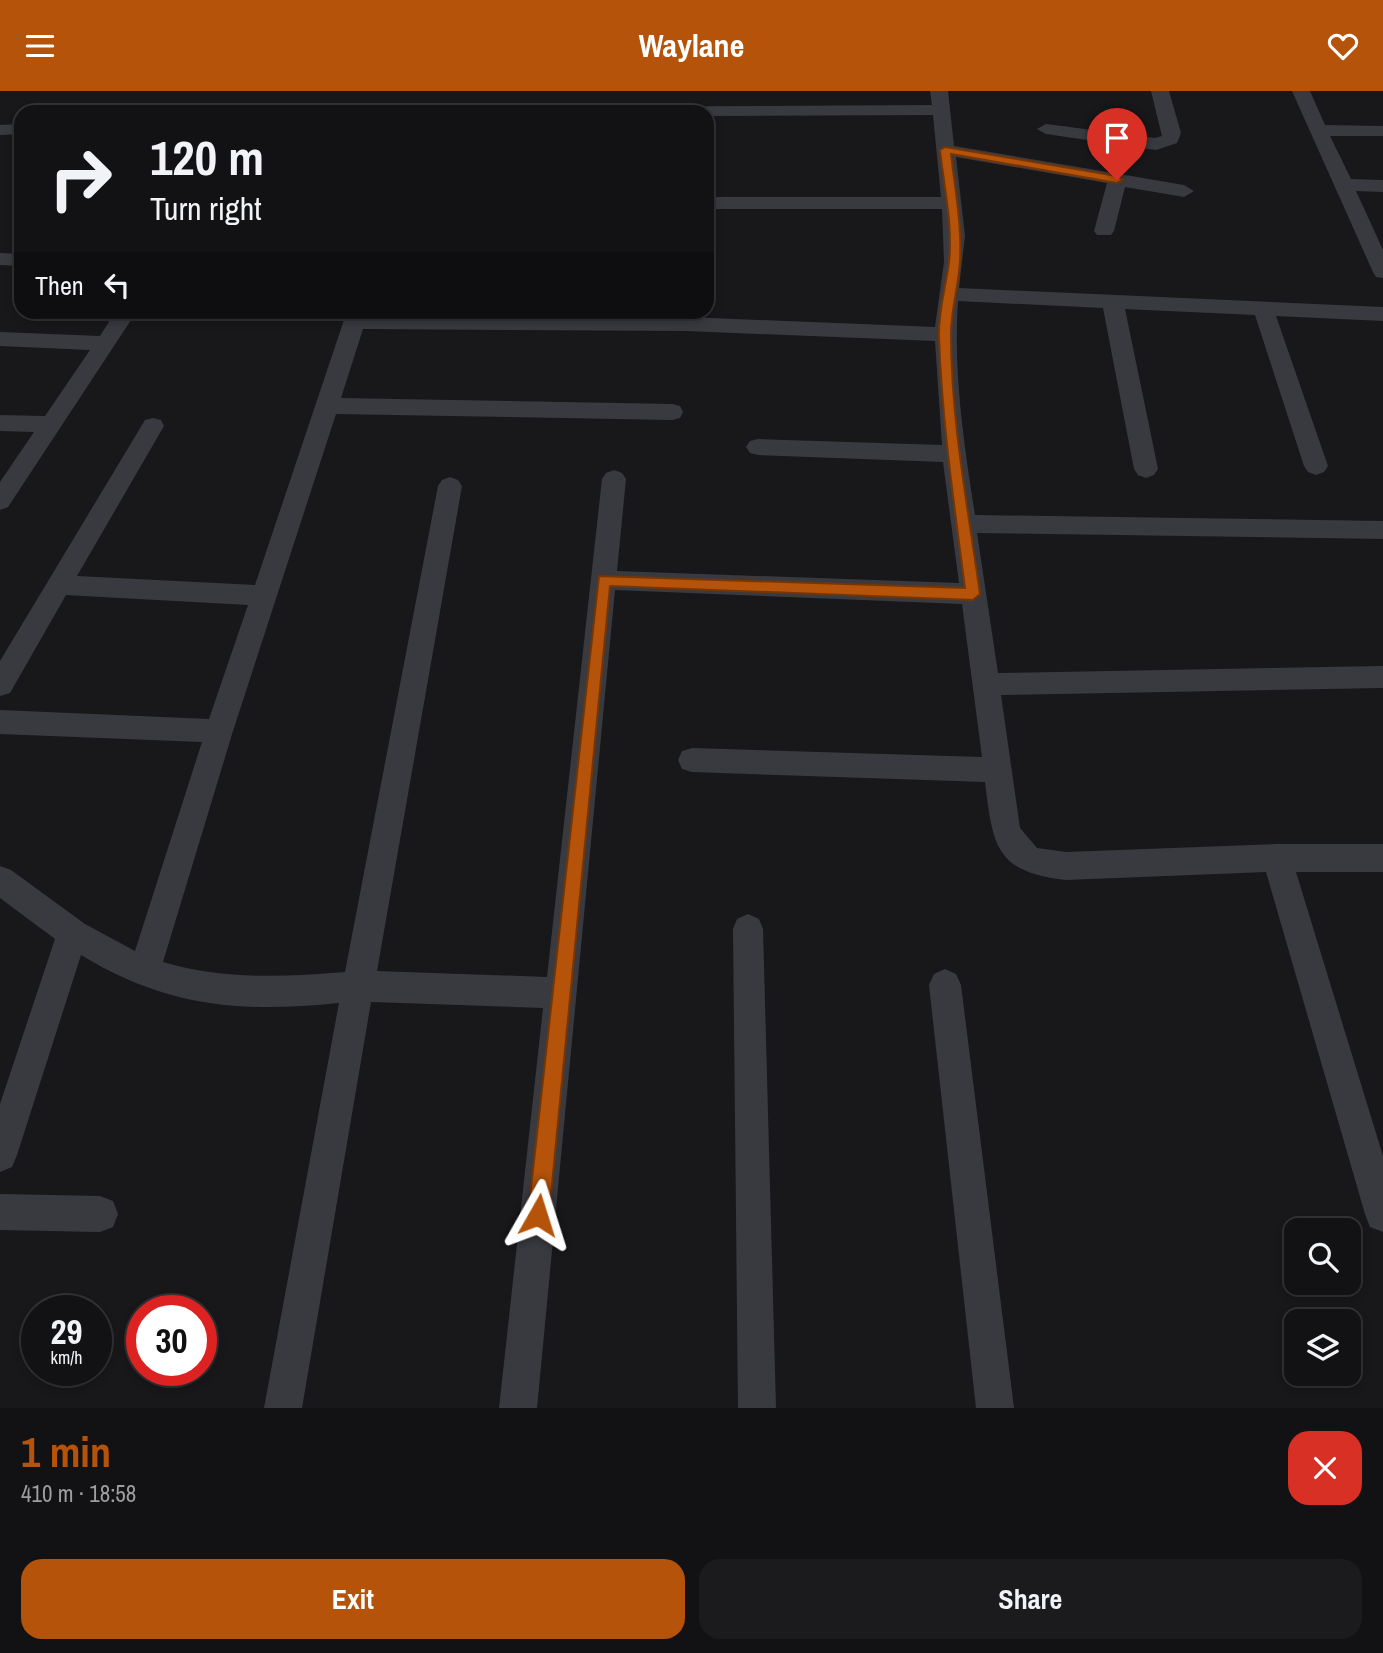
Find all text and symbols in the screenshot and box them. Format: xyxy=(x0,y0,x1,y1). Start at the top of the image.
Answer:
text: Waylane xyxy=(639,24,744,67)
icon: menu xyxy=(21,27,59,65)
icon: heart xyxy=(1324,27,1362,65)
pin xyxy=(1087,108,1147,180)
icon: arrive xyxy=(1098,119,1136,157)
text: 120 m xyxy=(150,124,264,190)
icon: right xyxy=(35,133,126,224)
text: Turn right xyxy=(150,187,262,230)
icon: left xyxy=(98,266,136,304)
text: Then xyxy=(35,268,84,303)
position arrow xyxy=(501,1178,575,1252)
map controls xyxy=(1284,1218,1361,1386)
button: search xyxy=(1284,1218,1361,1295)
speed limit sign: 30 xyxy=(126,1295,217,1386)
text: 29 xyxy=(51,1308,82,1355)
button: layers xyxy=(1284,1309,1361,1386)
text: km/h xyxy=(51,1345,83,1370)
text: 1 min xyxy=(21,1424,111,1480)
button: close xyxy=(1288,1431,1362,1505)
text: 410 m · 18:58 xyxy=(21,1478,136,1509)
button: Exit xyxy=(21,1559,685,1639)
button: Share xyxy=(699,1559,1362,1639)

